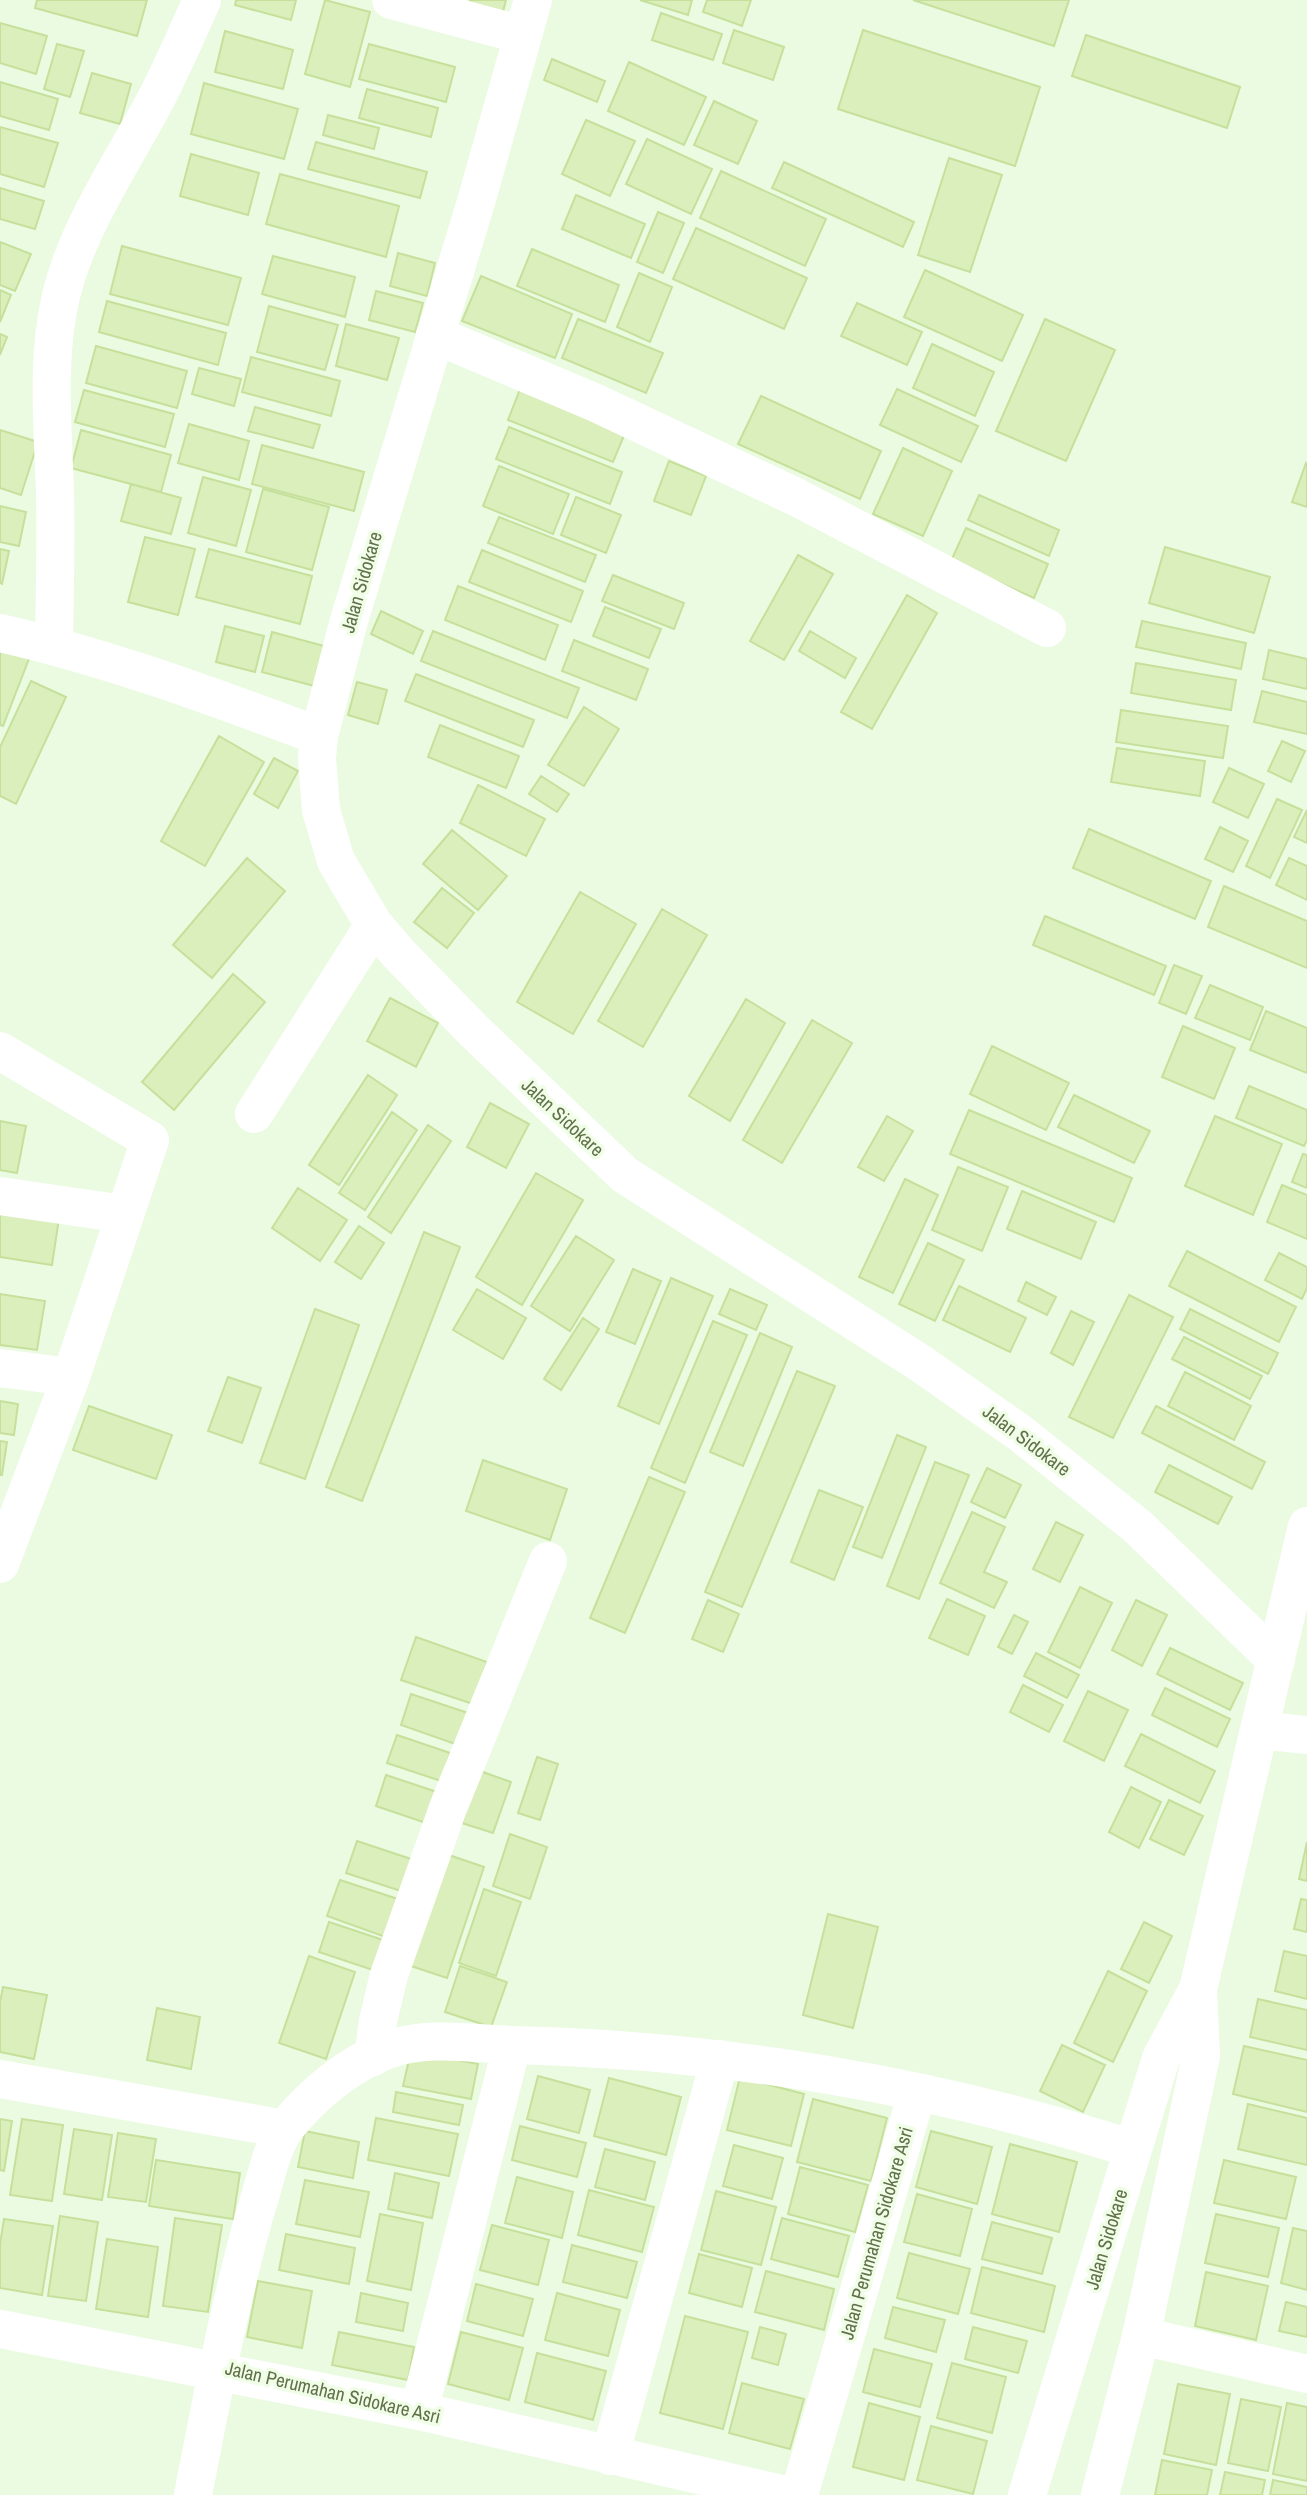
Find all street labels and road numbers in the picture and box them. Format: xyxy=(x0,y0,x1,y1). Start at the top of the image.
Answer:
street label: Jalan Sidokare xyxy=(334,528,388,636)
street label: Jalan Sidokare xyxy=(516,1072,610,1162)
street label: Jalan Sidokare xyxy=(978,1398,1076,1482)
street label: Jalan Perumahan Sidokare Asri xyxy=(833,2124,919,2342)
street label: Jalan Sidokare xyxy=(1078,2186,1134,2292)
street label: Jalan Perumahan Sidokare Asri xyxy=(223,2355,443,2429)

